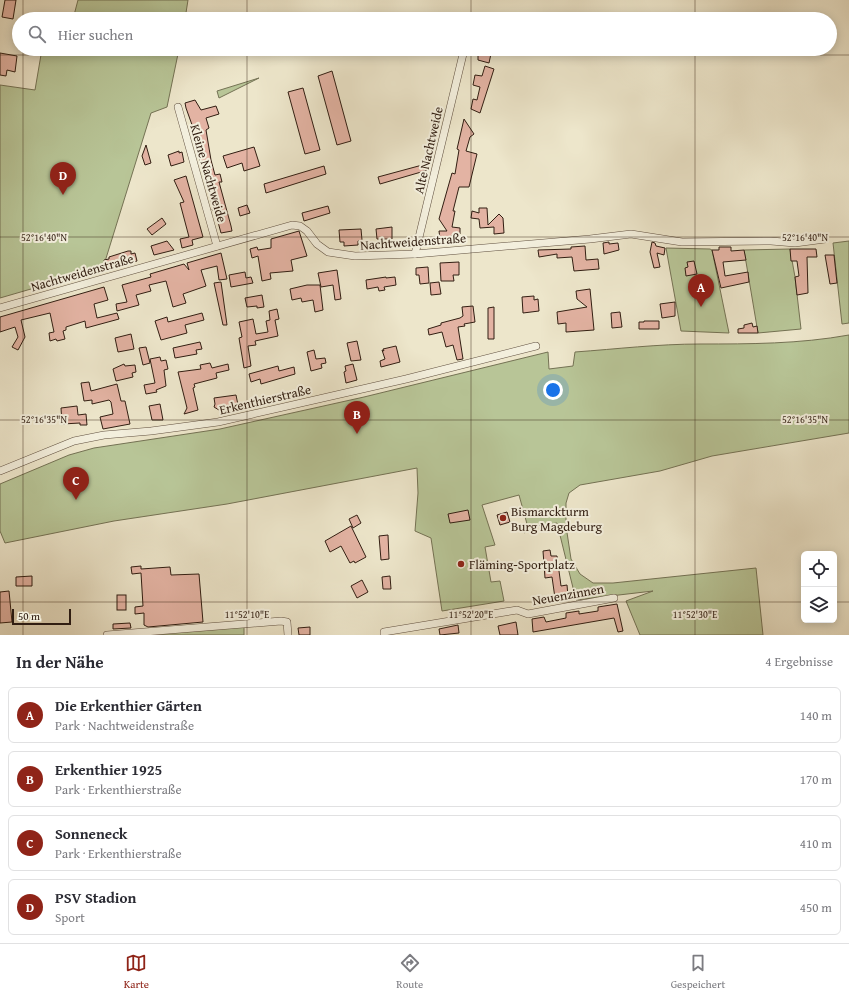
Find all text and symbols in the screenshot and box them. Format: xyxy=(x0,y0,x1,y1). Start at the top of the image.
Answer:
search box xyxy=(12,12,837,56)
icon: search xyxy=(26,23,48,45)
text: Hier suchen xyxy=(58,24,133,45)
street label: Alte Nachtweide xyxy=(409,105,448,196)
street label: Kleine Nachtweide xyxy=(185,122,232,224)
pin: D xyxy=(50,162,76,195)
street label: Nachtweidenstraße xyxy=(359,228,467,255)
text: 52°16'40"N xyxy=(21,230,67,245)
text: 52°16'40"N xyxy=(782,230,828,245)
street label: Nachtweidenstraße xyxy=(29,249,136,296)
pin: A xyxy=(688,274,714,307)
street label: Erkenthierstraße xyxy=(217,380,313,419)
your location xyxy=(543,380,563,400)
pin: B xyxy=(344,401,370,434)
text: 52°16'35"N xyxy=(21,412,67,427)
text: 52°16'35"N xyxy=(782,412,828,427)
pin: C xyxy=(63,467,89,500)
place label: Bismarckturm Burg Magdeburg xyxy=(511,502,603,536)
marker: Bismarckturm Burg Magdeburg xyxy=(498,513,508,523)
map controls xyxy=(801,551,837,623)
button: locate xyxy=(801,551,837,587)
place label: Fläming-Sportplatz xyxy=(469,555,575,574)
marker: Fläming-Sportplatz xyxy=(456,559,466,569)
street label: Neuenzinnen xyxy=(531,579,606,610)
button: layers xyxy=(801,587,837,623)
scale bar xyxy=(12,607,71,626)
text: 11°52'10"E xyxy=(225,607,269,622)
text: 11°52'20"E xyxy=(449,607,493,622)
text: 11°52'30"E xyxy=(673,607,717,622)
text: 50 m xyxy=(18,608,40,624)
text: In der Nähe xyxy=(16,649,104,674)
text: 4 Ergebnisse xyxy=(765,652,833,671)
text: Die Erkenthier Gärten xyxy=(55,695,202,716)
text: A xyxy=(26,706,34,725)
text: 140 m xyxy=(800,706,832,725)
text: Park · Nachtweidenstraße xyxy=(55,716,194,735)
text: Erkenthier 1925 xyxy=(55,759,162,780)
text: B xyxy=(26,770,34,789)
text: 170 m xyxy=(800,770,832,789)
text: Park · Erkenthierstraße xyxy=(55,780,182,799)
text: Sonneneck xyxy=(55,823,127,844)
text: C xyxy=(26,834,34,853)
text: 410 m xyxy=(800,834,832,853)
text: Park · Erkenthierstraße xyxy=(55,844,182,863)
text: PSV Stadion xyxy=(55,887,136,908)
text: D xyxy=(26,898,34,917)
text: 450 m xyxy=(800,898,832,917)
text: Sport xyxy=(55,908,85,927)
tab: Karte xyxy=(124,952,149,992)
tab: Route xyxy=(396,952,423,992)
tab: Gespeichert xyxy=(671,952,725,992)

